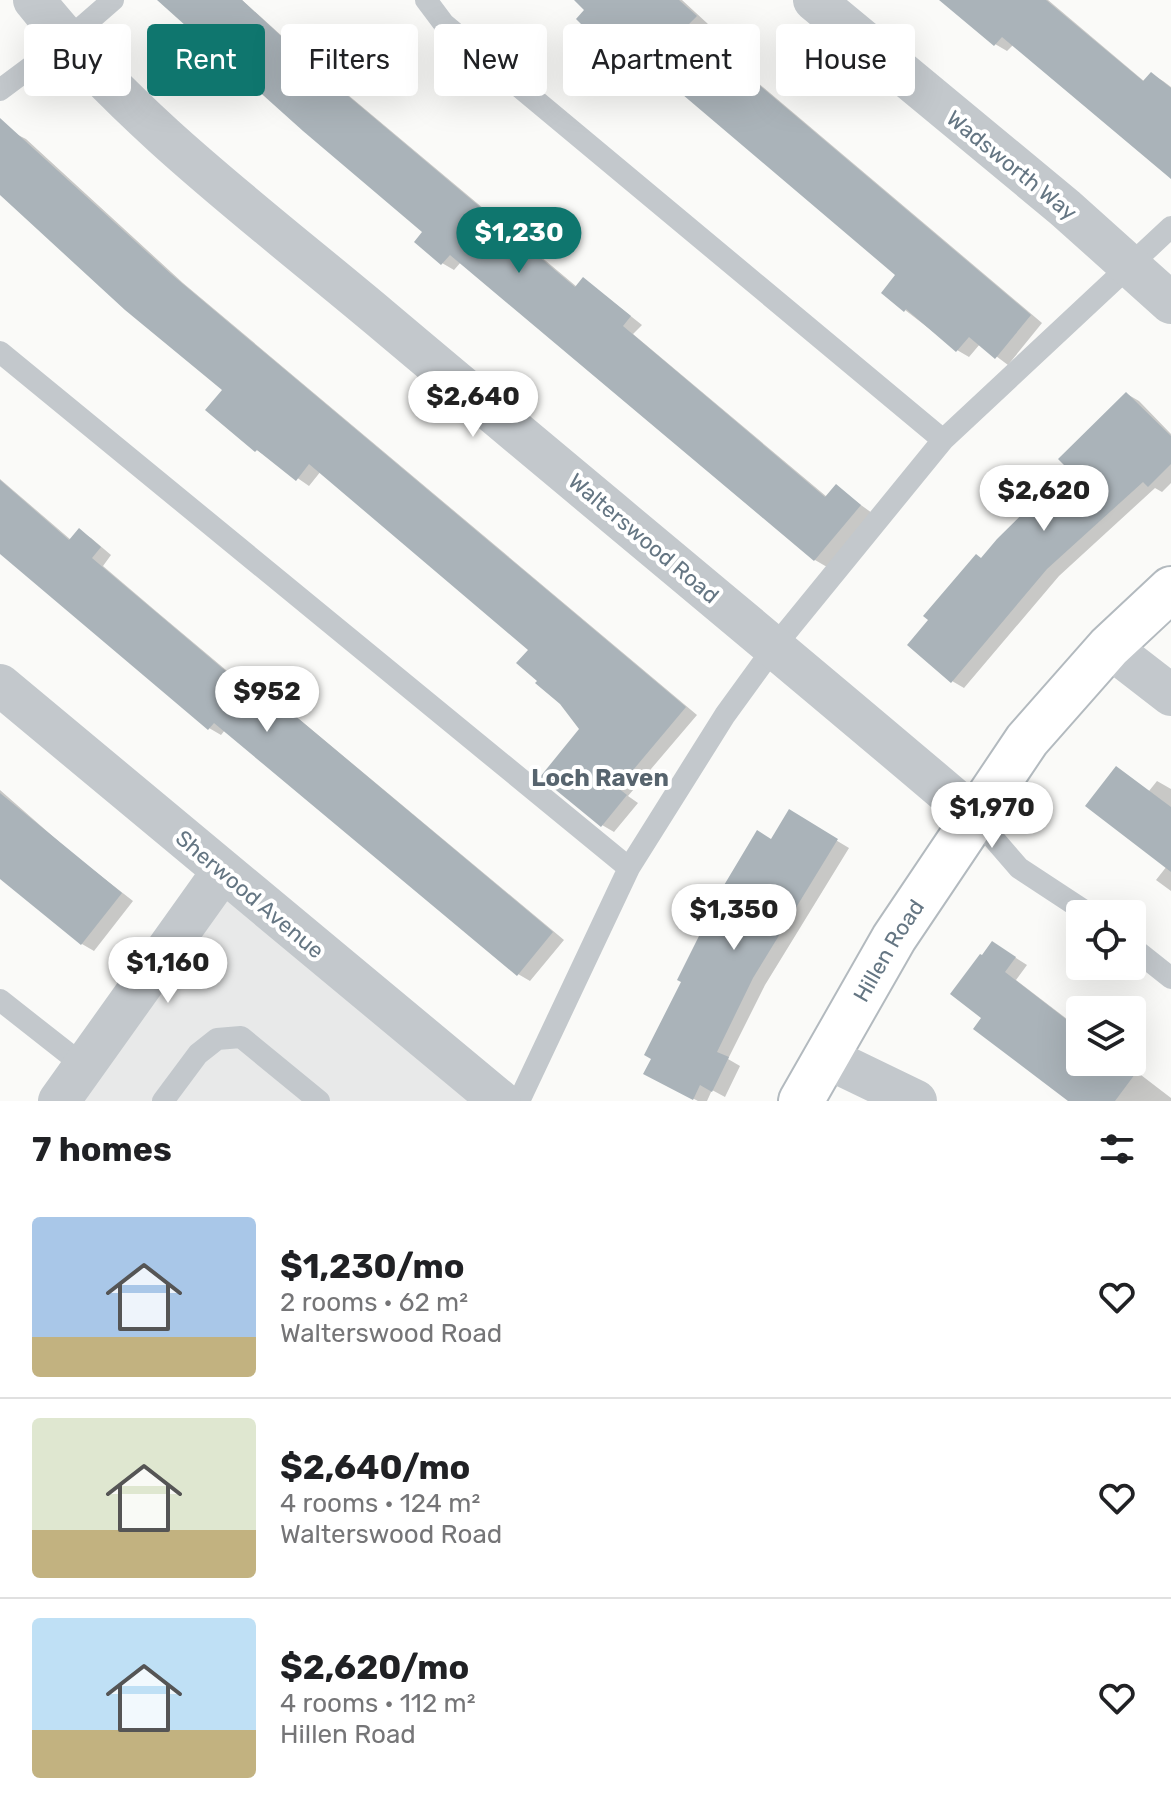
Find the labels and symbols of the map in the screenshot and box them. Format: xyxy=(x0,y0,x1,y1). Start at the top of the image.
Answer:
street label: Wadsworth Way xyxy=(941,105,1082,226)
pin: $1,230 xyxy=(454,207,584,275)
pin: $2,640 xyxy=(408,371,538,439)
pin: $2,620 xyxy=(979,465,1109,533)
street label: Walterswood Road xyxy=(563,468,724,609)
pin: $952 xyxy=(220,666,314,734)
district label: Loch Raven xyxy=(531,764,669,792)
pin: $1,970 xyxy=(927,782,1057,850)
street label: Sherwood Avenue xyxy=(170,824,329,964)
pin: $1,350 xyxy=(669,884,799,952)
street label: Hillen Road xyxy=(847,894,930,1007)
pin: $1,160 xyxy=(103,937,233,1005)

